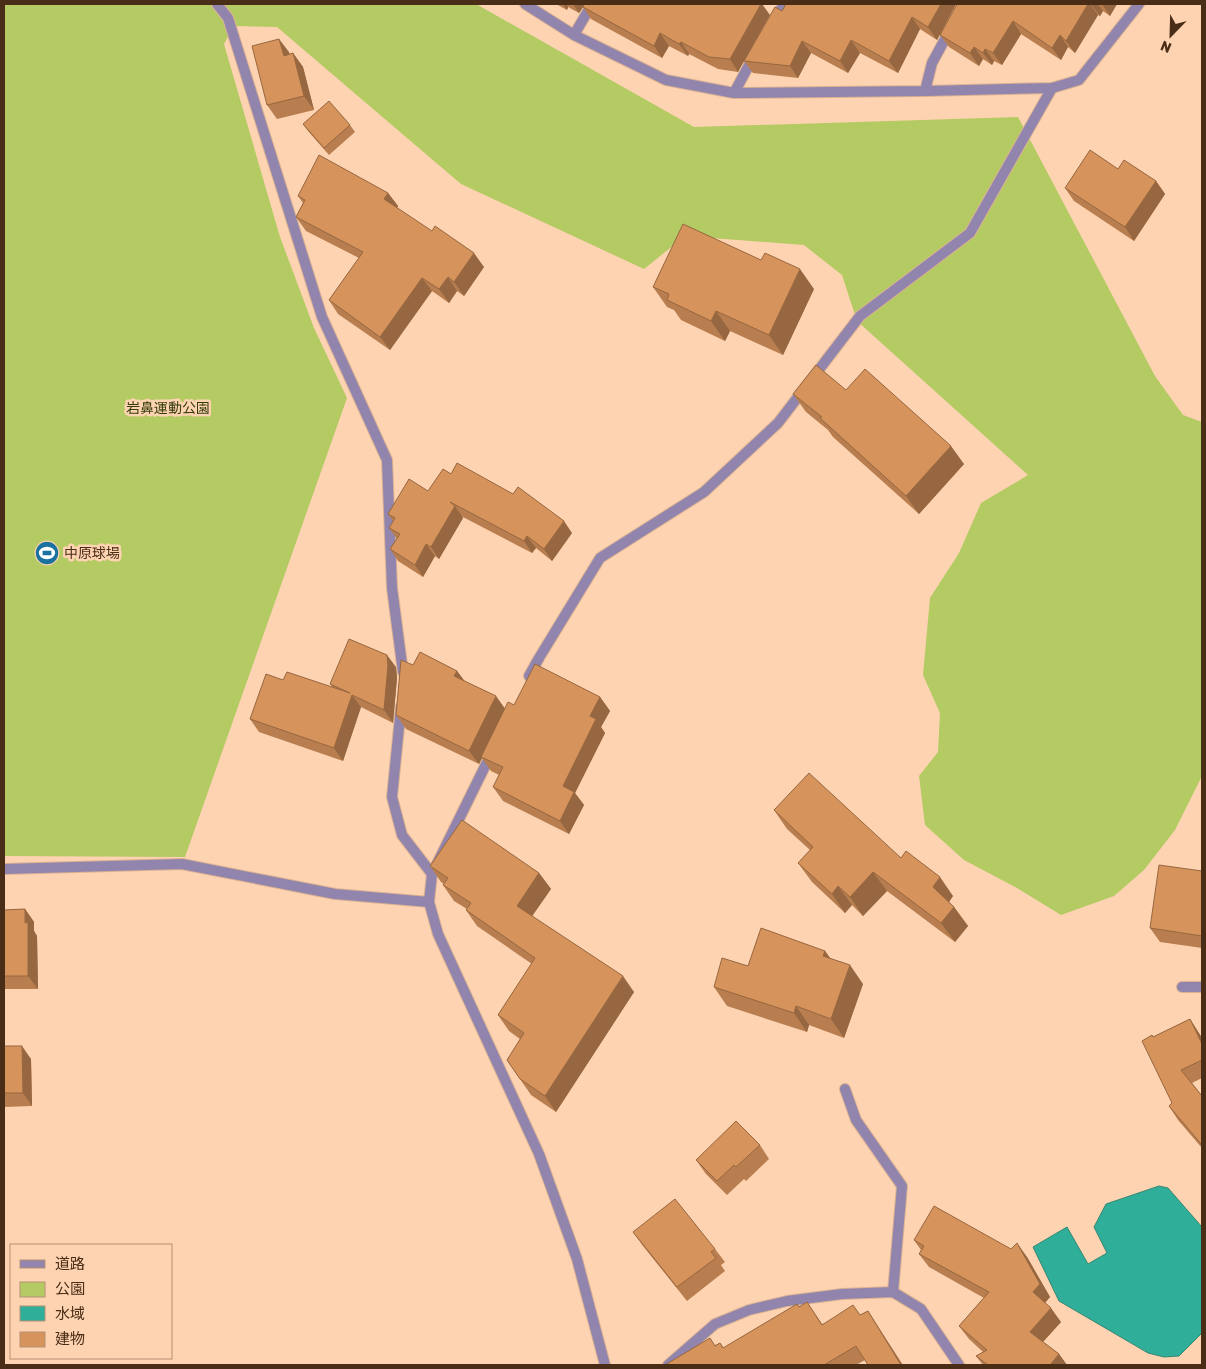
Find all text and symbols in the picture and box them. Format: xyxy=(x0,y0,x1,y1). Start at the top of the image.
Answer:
north arrow xyxy=(1146,10,1196,60)
text: N xyxy=(1158,37,1174,56)
park label: 岩鼻運動公園 xyxy=(126,400,210,417)
sports icon: 中原球場 xyxy=(34,540,60,566)
place label: 中原球場 xyxy=(64,545,120,562)
legend xyxy=(10,1244,172,1359)
text: 道路 xyxy=(55,1255,85,1273)
text: 公園 xyxy=(55,1280,85,1298)
text: 水域 xyxy=(55,1305,85,1323)
text: 建物 xyxy=(55,1330,85,1348)

